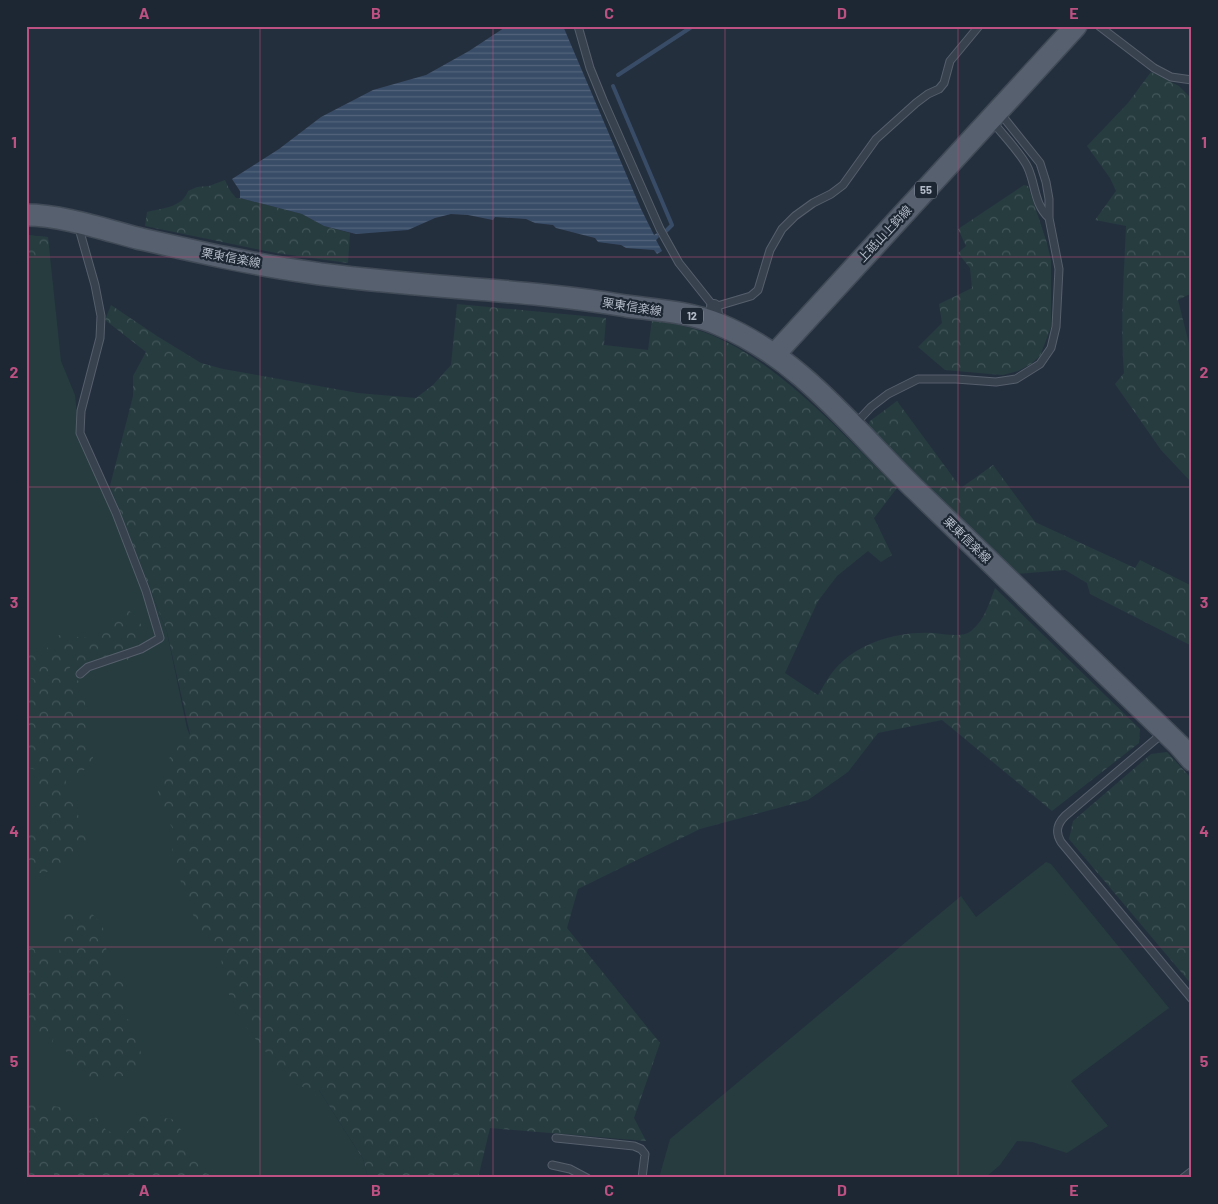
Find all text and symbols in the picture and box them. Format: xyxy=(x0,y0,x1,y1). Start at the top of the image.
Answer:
text: A xyxy=(139,3,150,22)
text: B xyxy=(371,3,381,22)
text: C xyxy=(604,3,614,22)
text: D xyxy=(837,3,847,22)
text: E xyxy=(1069,3,1079,22)
text: 1 xyxy=(11,132,17,151)
text: 1 xyxy=(1201,132,1207,151)
road number: 55 xyxy=(915,182,937,198)
street label: 上砥山上鈎線 xyxy=(855,202,914,264)
street label: 栗東信楽線 xyxy=(200,244,262,270)
street label: 栗東信楽線 xyxy=(601,294,663,318)
road number: 12 xyxy=(681,308,703,324)
text: 2 xyxy=(10,362,19,381)
text: 2 xyxy=(1200,362,1209,381)
street label: 栗東信楽線 xyxy=(941,513,994,565)
text: 3 xyxy=(10,592,18,611)
text: 3 xyxy=(1200,592,1208,611)
text: 4 xyxy=(9,821,19,840)
text: 4 xyxy=(1199,821,1209,840)
text: 5 xyxy=(10,1051,19,1070)
text: 5 xyxy=(1200,1051,1209,1070)
text: A xyxy=(139,1180,150,1199)
text: B xyxy=(371,1180,381,1199)
text: C xyxy=(604,1180,614,1199)
text: D xyxy=(837,1180,847,1199)
text: E xyxy=(1069,1180,1079,1199)

